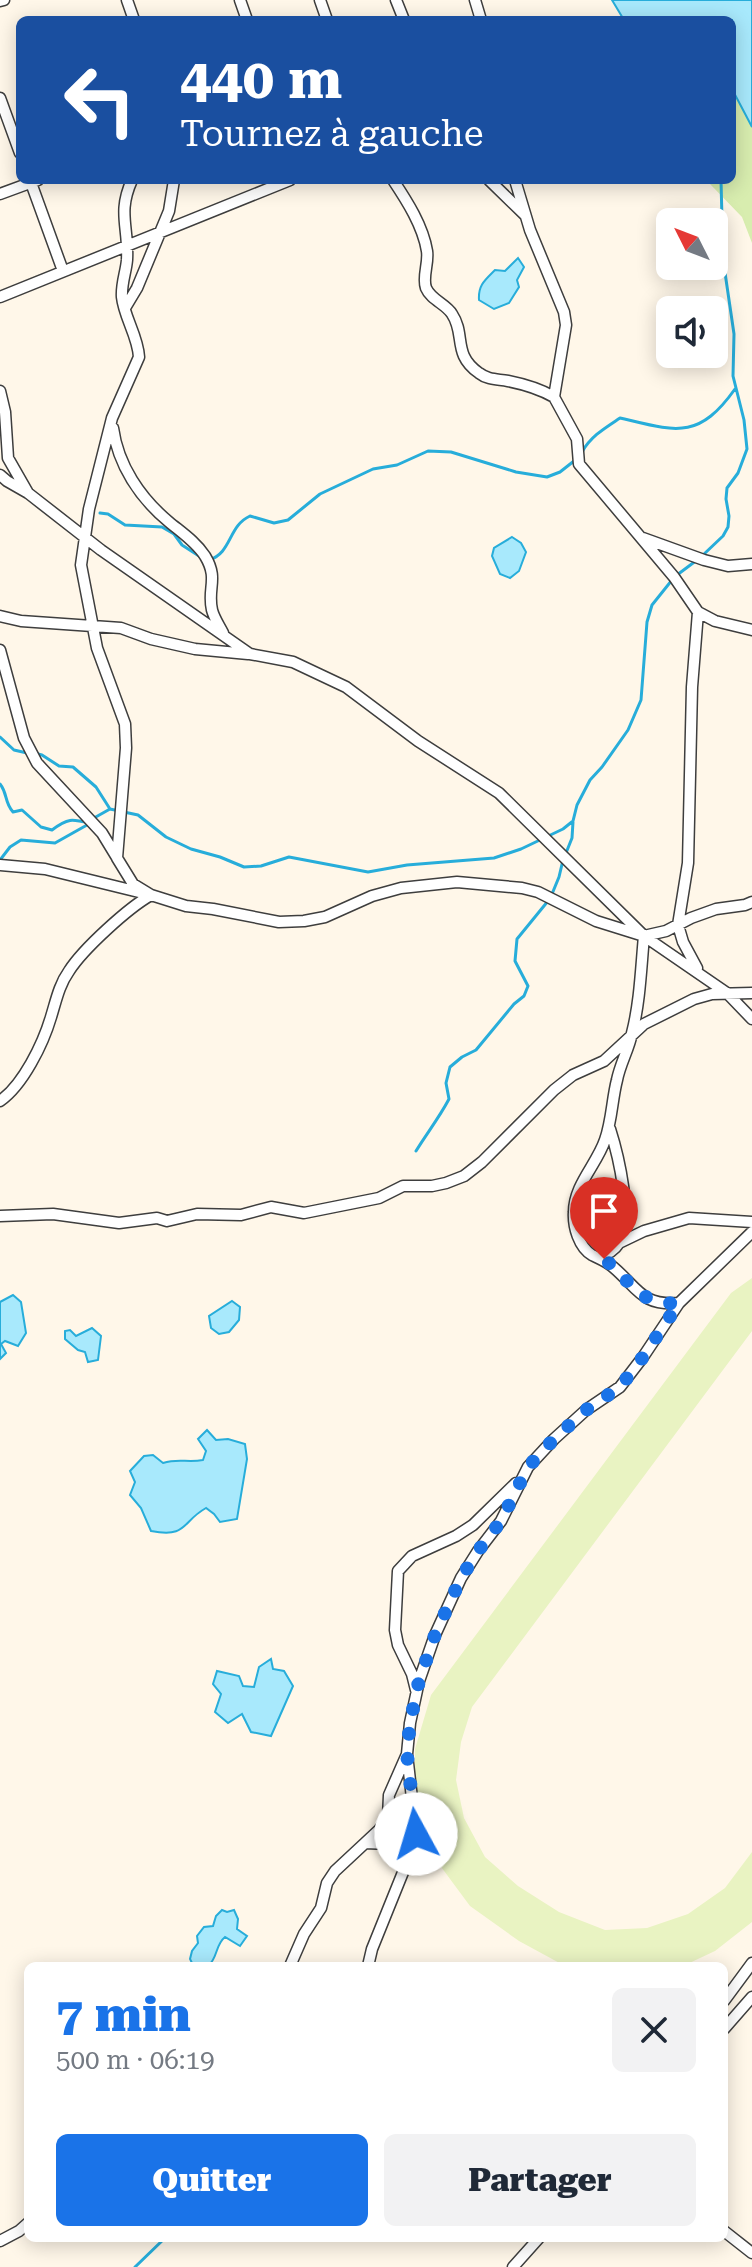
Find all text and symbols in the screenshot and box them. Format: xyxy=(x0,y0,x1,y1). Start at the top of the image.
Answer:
text: 440 m xyxy=(180,46,342,112)
icon: left xyxy=(48,48,152,152)
text: Tournez à gauche xyxy=(180,113,483,155)
north arrow xyxy=(656,208,728,280)
map controls xyxy=(656,208,728,368)
button: sound xyxy=(656,296,728,368)
pin xyxy=(570,1177,638,1259)
icon: arrive xyxy=(582,1189,626,1233)
position arrow xyxy=(374,1792,458,1876)
text: 7 min xyxy=(56,1987,191,2043)
button: close xyxy=(612,1988,696,2072)
text: 500 m · 06:19 xyxy=(56,2045,215,2075)
button: Quitter xyxy=(56,2134,368,2226)
button: Partager xyxy=(384,2134,696,2226)

